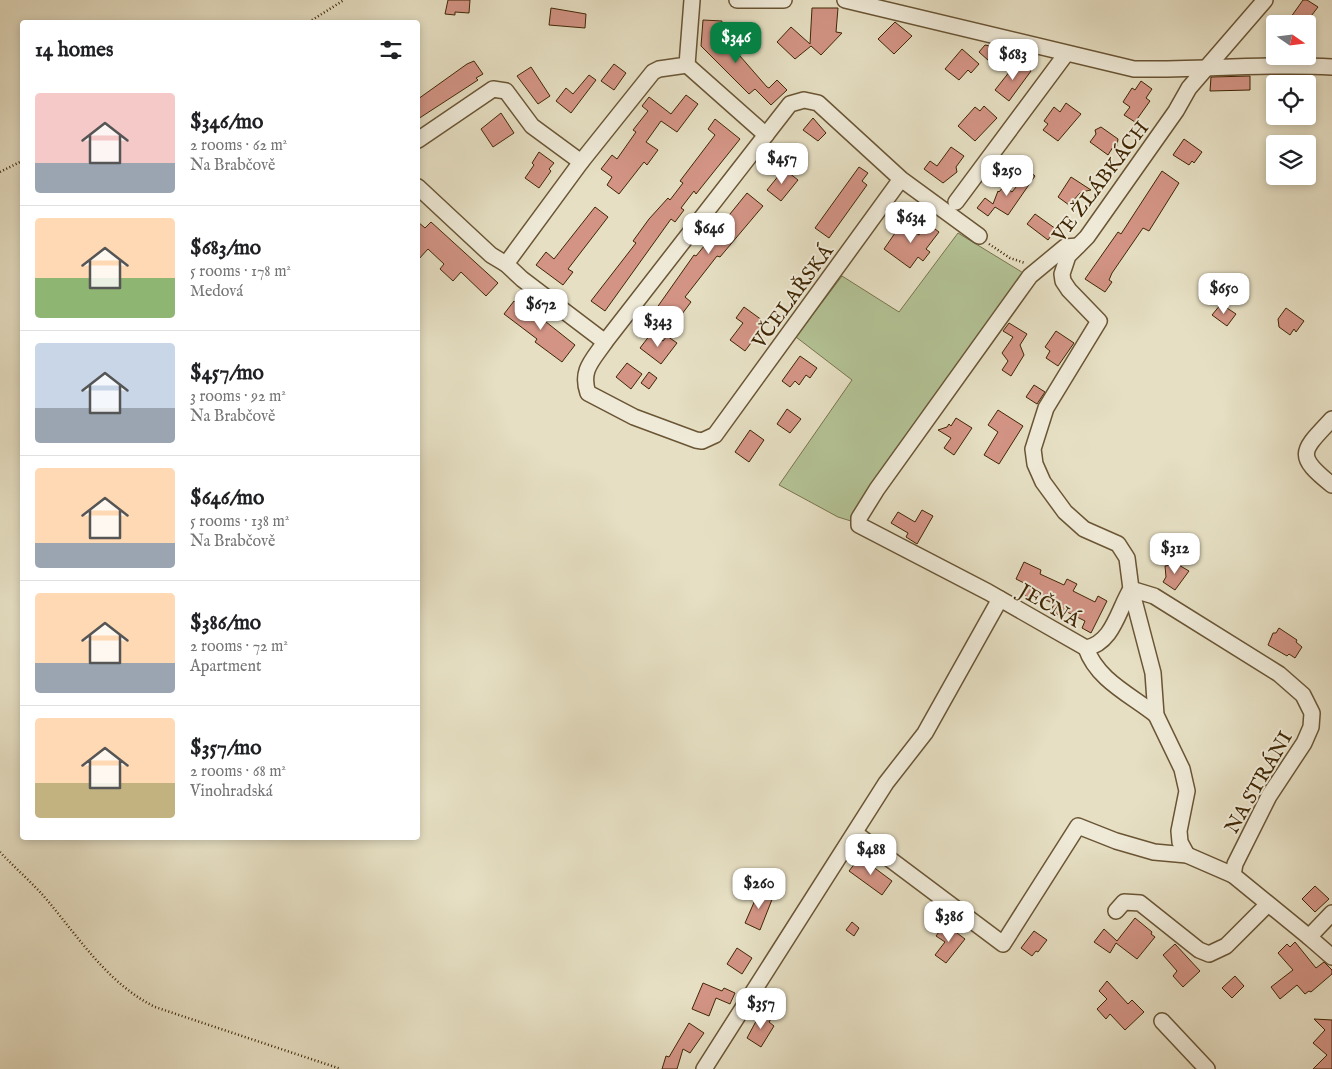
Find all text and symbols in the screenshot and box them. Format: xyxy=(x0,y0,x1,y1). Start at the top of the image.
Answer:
north arrow xyxy=(1266,15,1316,65)
map controls xyxy=(1266,15,1316,185)
pin: $346 xyxy=(706,22,766,64)
text: $346 xyxy=(721,28,751,48)
icon: filters xyxy=(377,36,405,64)
text: 14 homes xyxy=(35,37,113,64)
pin: $683 xyxy=(983,38,1043,81)
text: $683 xyxy=(999,45,1027,65)
button: locate xyxy=(1266,75,1316,125)
text: $346/mo xyxy=(190,109,263,136)
icon: home xyxy=(75,113,135,173)
street label: VE ŽLÁBKÁCH xyxy=(1047,116,1155,248)
button: layers xyxy=(1266,135,1316,185)
text: 2 rooms · 62 m² xyxy=(190,136,287,156)
pin: $457 xyxy=(752,142,812,185)
text: $457 xyxy=(767,149,797,169)
pin: $250 xyxy=(977,154,1037,197)
text: Na Brabčově xyxy=(190,156,275,176)
text: $250 xyxy=(992,161,1022,181)
pin: $634 xyxy=(881,202,941,244)
text: $634 xyxy=(896,208,926,228)
pin: $646 xyxy=(679,212,739,255)
text: $646 xyxy=(694,219,724,239)
text: $683/mo xyxy=(190,235,261,262)
icon: home xyxy=(75,238,135,298)
street label: VČELAŘSKÁ xyxy=(747,240,840,354)
text: 5 rooms · 178 m² xyxy=(190,262,291,282)
pin: $650 xyxy=(1194,272,1254,315)
text: $650 xyxy=(1209,279,1239,299)
text: Medová xyxy=(190,282,243,302)
pin: $672 xyxy=(511,288,571,331)
text: $672 xyxy=(526,295,556,315)
pin: $343 xyxy=(628,306,688,348)
text: $343 xyxy=(644,312,672,332)
text: $457/mo xyxy=(190,360,264,387)
icon: home xyxy=(75,363,135,423)
text: 3 rooms · 92 m² xyxy=(190,387,286,407)
text: Na Brabčově xyxy=(190,407,275,427)
text: $646/mo xyxy=(190,485,264,512)
icon: home xyxy=(75,488,135,548)
text: 5 rooms · 138 m² xyxy=(190,512,289,532)
text: Na Brabčově xyxy=(190,532,275,552)
pin: $312 xyxy=(1145,532,1205,575)
text: $312 xyxy=(1161,539,1189,559)
street label: JEČNÁ xyxy=(1012,578,1085,634)
text: $386/mo xyxy=(190,610,261,637)
icon: home xyxy=(75,613,135,673)
text: 2 rooms · 72 m² xyxy=(190,637,288,657)
text: Apartment xyxy=(190,657,261,677)
street label: NA STRÁNI xyxy=(1220,727,1299,838)
text: $357/mo xyxy=(190,735,262,762)
icon: home xyxy=(75,738,135,798)
text: 2 rooms · 68 m² xyxy=(190,762,286,782)
text: Vinohradská xyxy=(190,782,273,802)
pin: $488 xyxy=(841,834,901,876)
text: $488 xyxy=(856,840,886,860)
pin: $260 xyxy=(729,868,789,910)
text: $260 xyxy=(744,874,774,894)
pin: $386 xyxy=(919,900,979,943)
text: $386 xyxy=(935,907,963,927)
pin: $357 xyxy=(731,988,791,1030)
text: $357 xyxy=(747,994,775,1014)

